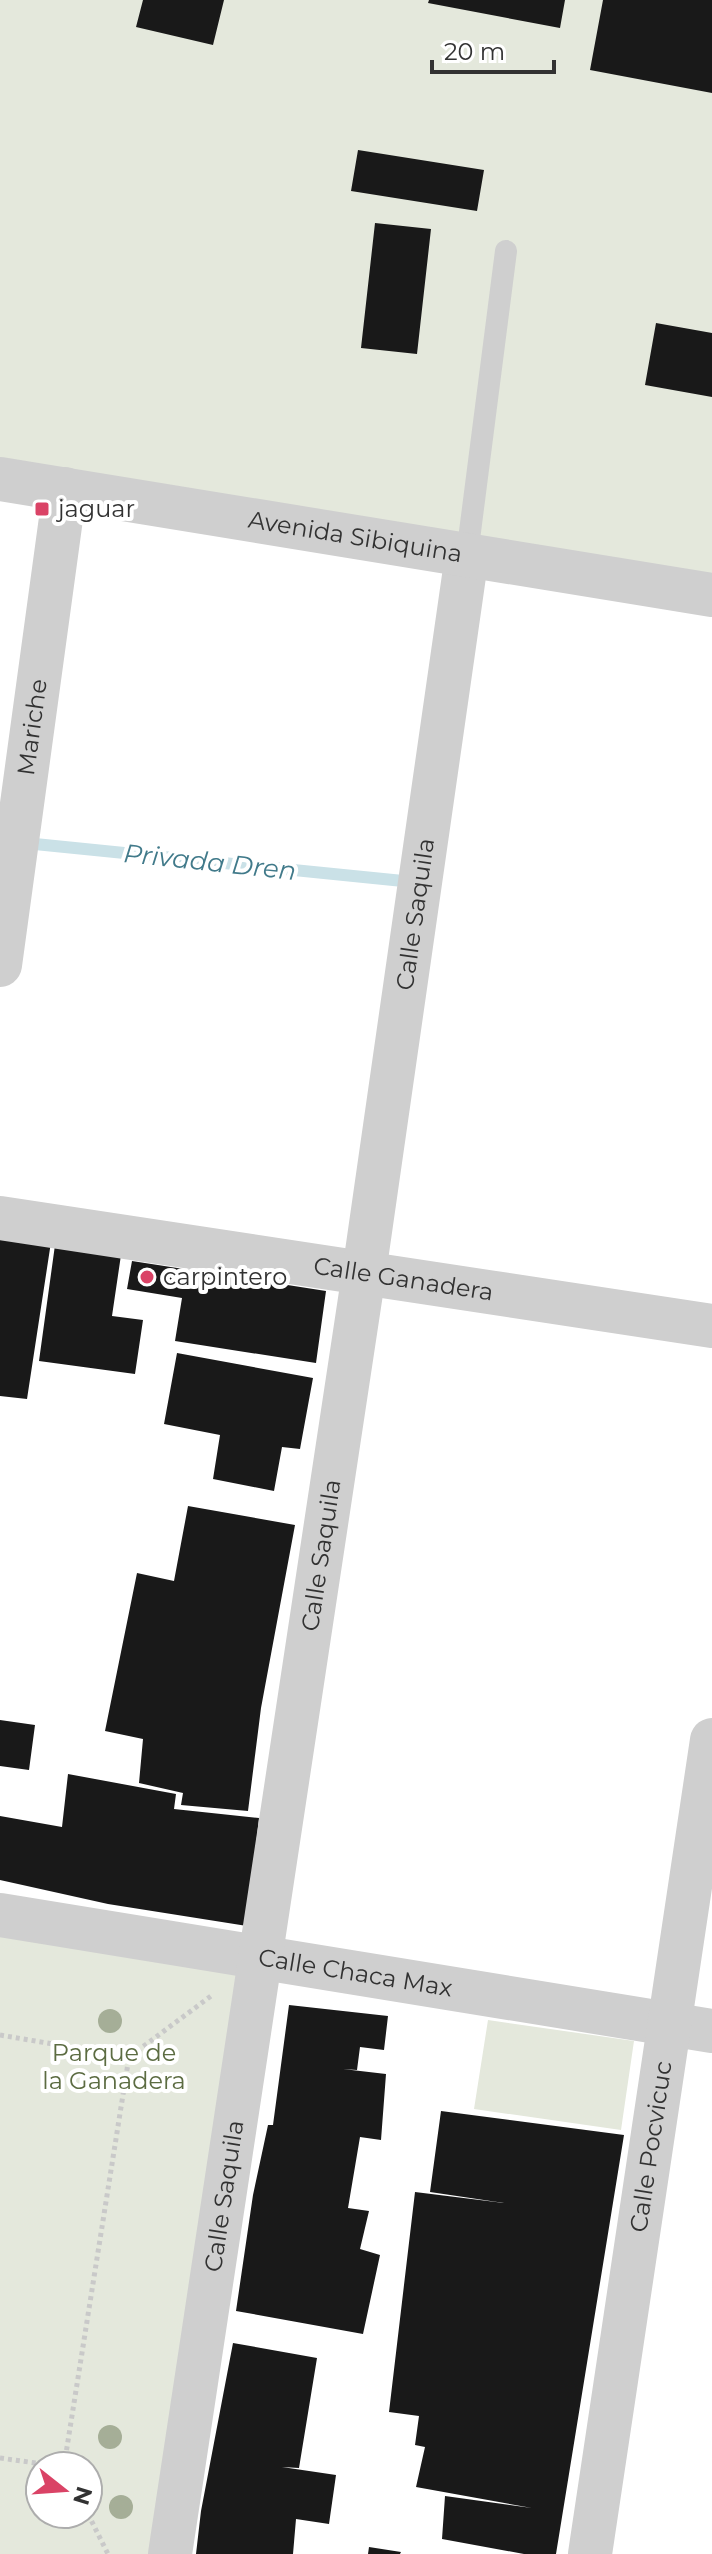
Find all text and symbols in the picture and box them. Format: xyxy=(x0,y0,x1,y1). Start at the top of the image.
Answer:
scale bar xyxy=(432,24,554,74)
text: 20 m xyxy=(444,37,505,66)
place label: jaguar xyxy=(55,494,135,523)
marker: jaguar xyxy=(33,500,51,518)
street label: Avenida Sibiquina xyxy=(246,505,465,568)
street label: Mariche xyxy=(11,677,53,777)
street label: Calle Saquila xyxy=(390,836,440,992)
water label: Privada Dren xyxy=(122,837,298,887)
street label: Calle Ganadera xyxy=(312,1251,495,1307)
place label: carpintero xyxy=(163,1262,287,1291)
marker: carpintero xyxy=(138,1268,156,1286)
street label: Calle Saquila xyxy=(295,1477,347,1633)
street label: Calle Chaca Max xyxy=(256,1942,455,2002)
park label: Parque de la Ganadera xyxy=(42,2038,186,2095)
street label: Calle Pocvicuc xyxy=(623,2059,678,2234)
street label: Calle Saquila xyxy=(198,2118,250,2274)
north arrow xyxy=(24,2450,104,2530)
text: N xyxy=(67,2483,98,2508)

